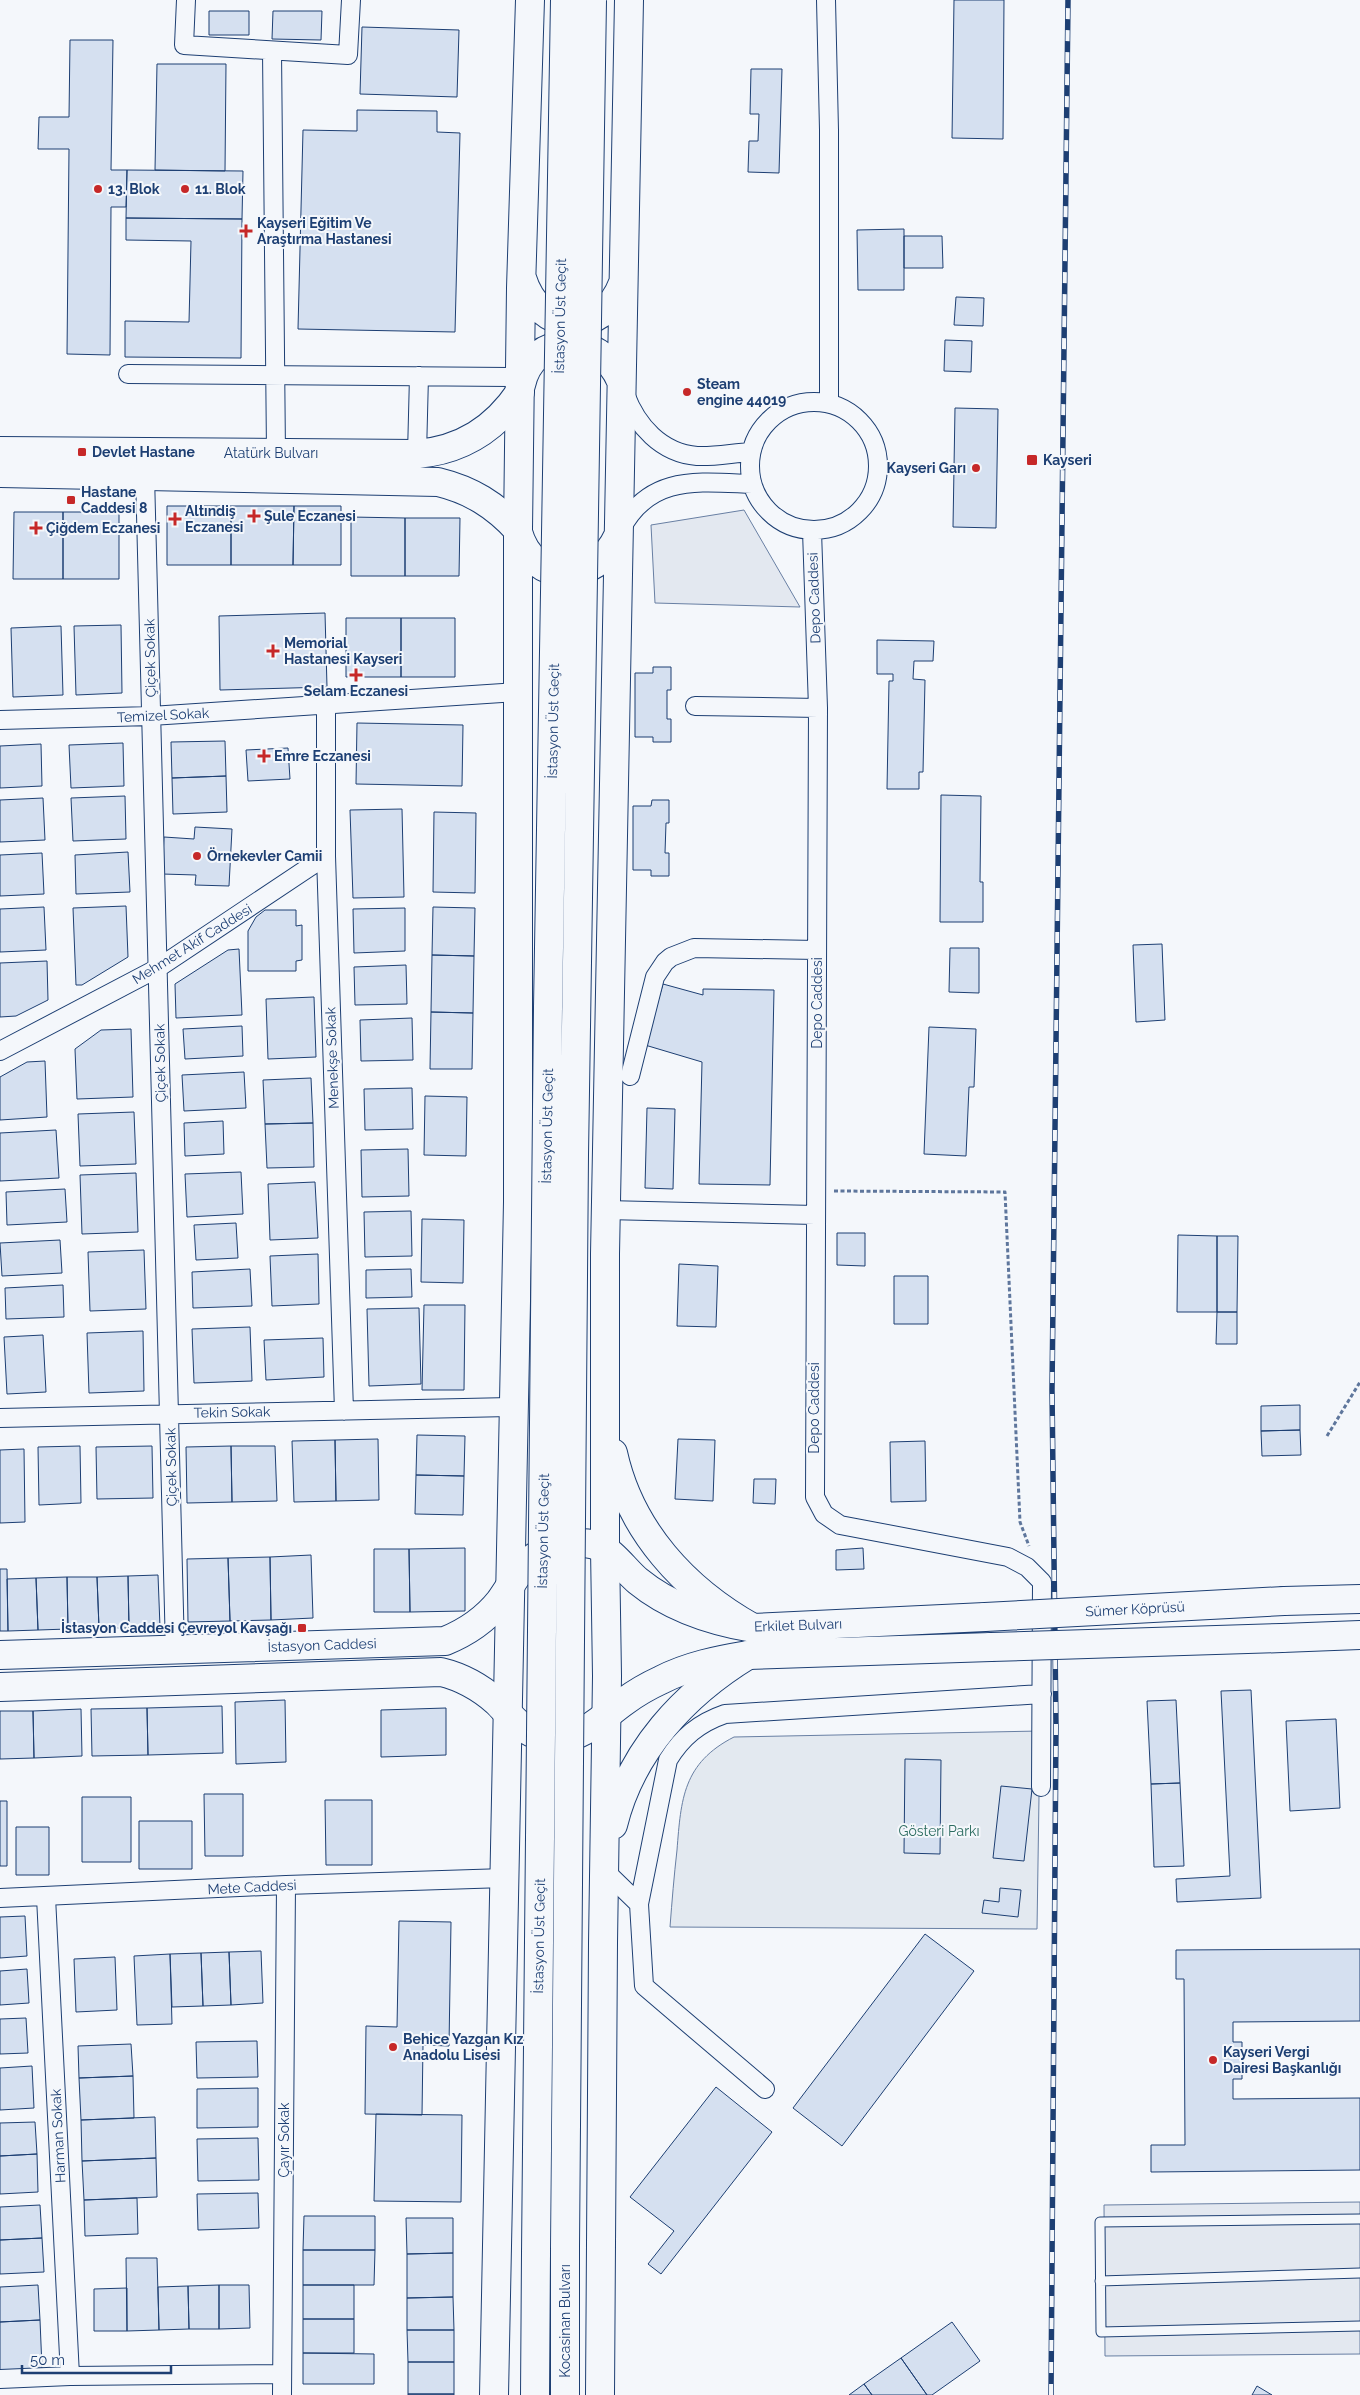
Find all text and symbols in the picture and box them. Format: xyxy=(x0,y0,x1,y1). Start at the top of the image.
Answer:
place label: 13. Blok xyxy=(108,181,160,197)
place label: 11. Blok xyxy=(195,181,246,197)
marker: 13. Blok xyxy=(92,183,104,195)
marker: 11. Blok xyxy=(179,183,191,195)
place label: Kayseri Eğitim Ve Araştırma Hastanesi xyxy=(257,215,392,247)
marker: Kayseri Eğitim Ve Araştırma Hastanesi xyxy=(239,224,253,238)
street label: İstasyon Üst Geçit xyxy=(549,258,569,374)
place label: Steam engine 44019 xyxy=(697,376,786,408)
marker: Steam engine 44019 xyxy=(681,386,693,398)
place label: Devlet Hastane xyxy=(92,444,196,460)
street label: Atatürk Bulvarı xyxy=(224,445,318,461)
marker: Devlet Hastane xyxy=(76,446,88,458)
place label: Kayseri xyxy=(1043,452,1092,468)
marker: Kayseri xyxy=(1025,453,1039,467)
place label: Kayseri Garı xyxy=(887,460,966,476)
marker: Kayseri Garı xyxy=(970,462,982,474)
place label: Hastane Caddesi 8 xyxy=(81,484,147,516)
marker: Hastane Caddesi 8 xyxy=(65,494,77,506)
place label: Altındiş Eczanesi xyxy=(185,503,243,535)
place label: Şule Eczanesi xyxy=(264,508,356,524)
marker: Şule Eczanesi xyxy=(248,510,260,522)
marker: Altındiş Eczanesi xyxy=(169,513,181,525)
place label: Çiğdem Eczanesi xyxy=(46,520,160,536)
marker: Çiğdem Eczanesi xyxy=(30,522,42,534)
street label: Depo Caddesi xyxy=(804,552,824,644)
street label: Çiçek Sokak xyxy=(141,618,159,698)
place label: Memorial Hastanesi Kayseri xyxy=(284,635,402,667)
marker: Memorial Hastanesi Kayseri xyxy=(266,644,280,658)
street label: İstasyon Üst Geçit xyxy=(542,663,562,779)
marker: Selam Eczanesi xyxy=(350,669,362,681)
place label: Selam Eczanesi xyxy=(304,683,408,699)
street label: Temizel Sokak xyxy=(116,705,210,725)
place label: Emre Eczanesi xyxy=(274,748,371,764)
marker: Emre Eczanesi xyxy=(258,750,270,762)
place label: Örnekevler Camii xyxy=(207,847,322,864)
marker: Örnekevler Camii xyxy=(191,850,203,862)
street label: Mehmet Akif Caddesi xyxy=(129,901,255,987)
street label: Depo Caddesi xyxy=(809,957,825,1049)
street label: Menekşe Sokak xyxy=(322,1006,342,1109)
street label: Çiçek Sokak xyxy=(151,1023,169,1103)
street label: İstasyon Üst Geçit xyxy=(536,1068,556,1184)
street label: Depo Caddesi xyxy=(806,1362,822,1454)
street label: Tekin Sokak xyxy=(194,1403,271,1421)
street label: Çiçek Sokak xyxy=(162,1427,180,1507)
street label: İstasyon Üst Geçit xyxy=(532,1473,552,1589)
street label: Sümer Köprüsü xyxy=(1085,1598,1185,1620)
street label: Erkilet Bulvarı xyxy=(754,1615,842,1635)
place label: İstasyon Caddesi Çevreyol Kavşağı xyxy=(61,1619,292,1636)
marker: İstasyon Caddesi Çevreyol Kavşağı xyxy=(296,1622,308,1634)
street label: İstasyon Caddesi xyxy=(267,1633,377,1655)
park label: Gösteri Parkı xyxy=(898,1823,980,1839)
street label: Mete Caddesi xyxy=(207,1877,297,1897)
street label: İstasyon Üst Geçit xyxy=(528,1878,548,1994)
place label: Behice Yazgan Kız Anadolu Lisesi xyxy=(403,2031,523,2063)
marker: Behice Yazgan Kız Anadolu Lisesi xyxy=(387,2041,399,2053)
place label: Kayseri Vergi Dairesi Başkanlığı xyxy=(1223,2044,1341,2076)
marker: Kayseri Vergi Dairesi Başkanlığı xyxy=(1207,2054,1219,2066)
street label: Harman Sokak xyxy=(48,2088,68,2184)
street label: Çayır Sokak xyxy=(276,2102,292,2178)
street label: Kocasinan Bulvarı xyxy=(557,2264,573,2378)
scale bar xyxy=(22,2342,171,2374)
text: 50 m xyxy=(30,2351,65,2369)

